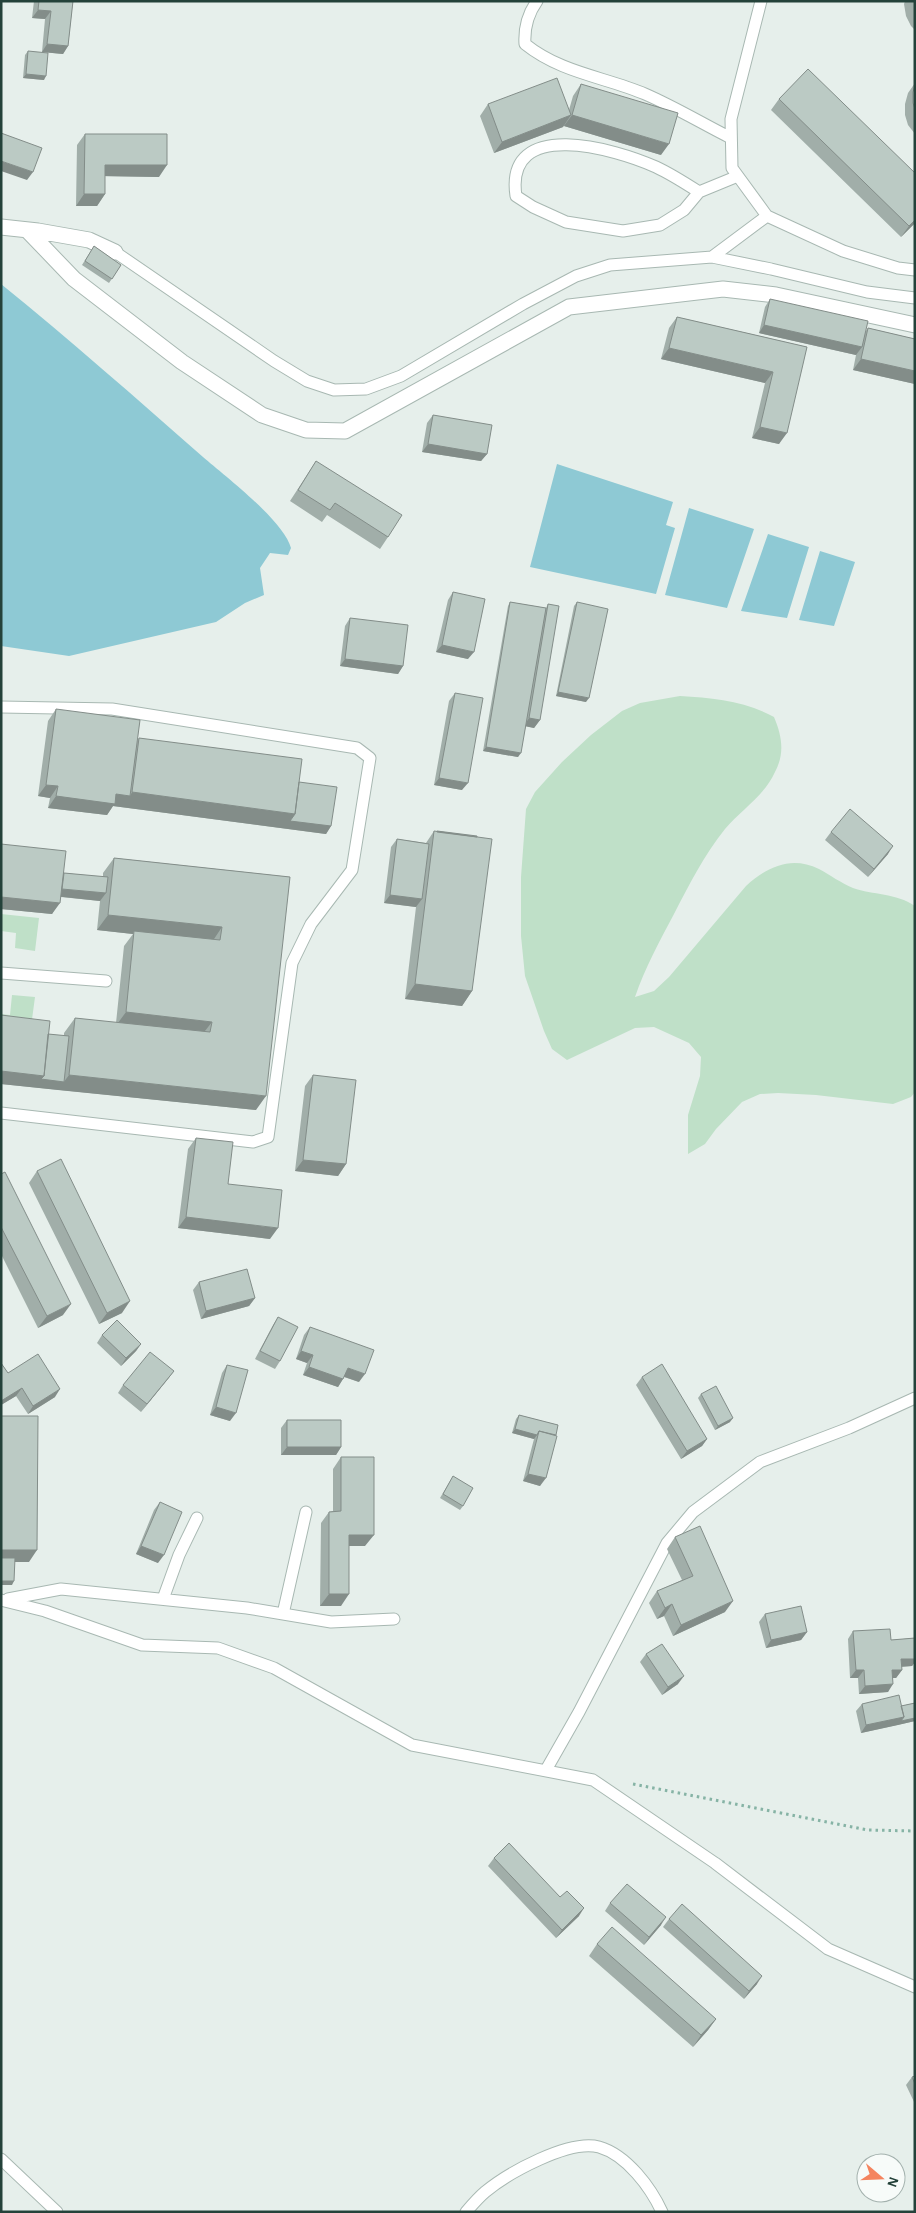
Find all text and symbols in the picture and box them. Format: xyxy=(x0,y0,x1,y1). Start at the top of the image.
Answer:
north arrow xyxy=(856,2153,906,2203)
text: N xyxy=(884,2175,901,2189)

